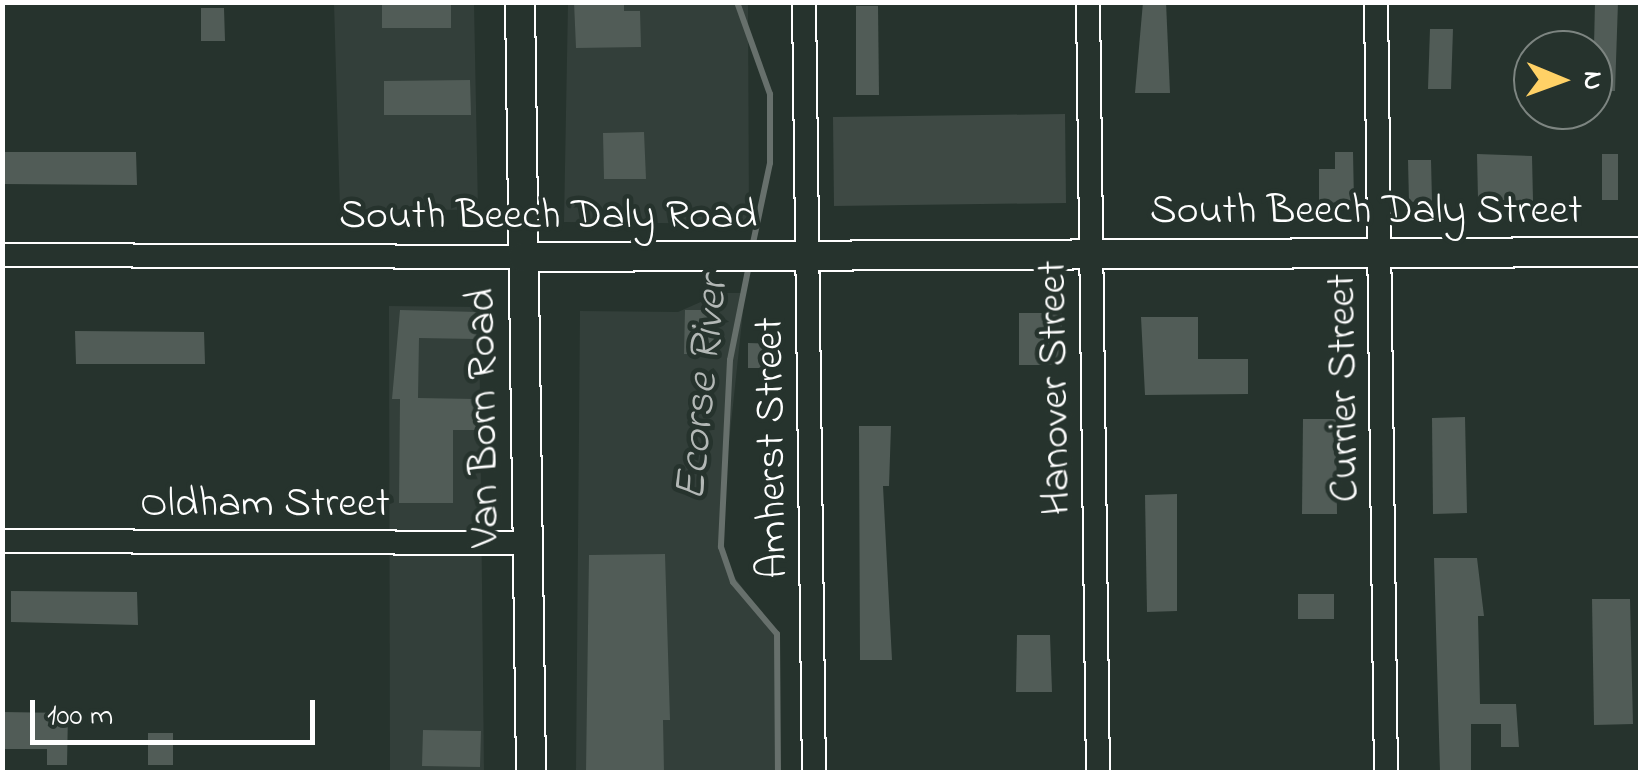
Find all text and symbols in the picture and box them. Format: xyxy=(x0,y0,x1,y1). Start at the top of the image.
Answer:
north arrow xyxy=(1513,30,1613,130)
text: N xyxy=(1571,71,1612,90)
street label: South Beech Daly Street xyxy=(1150,187,1582,237)
street label: South Beech Daly Road xyxy=(339,192,757,242)
street label: Hanover Street xyxy=(1029,260,1083,516)
street label: Currier Street xyxy=(1318,273,1372,503)
water label: Ecorse River xyxy=(665,274,743,504)
street label: Van Born Road xyxy=(458,288,512,548)
street label: Amherst Street xyxy=(746,317,800,579)
street label: Oldham Street xyxy=(140,480,390,530)
scale bar xyxy=(35,680,320,742)
text: 100 m xyxy=(47,695,113,739)

